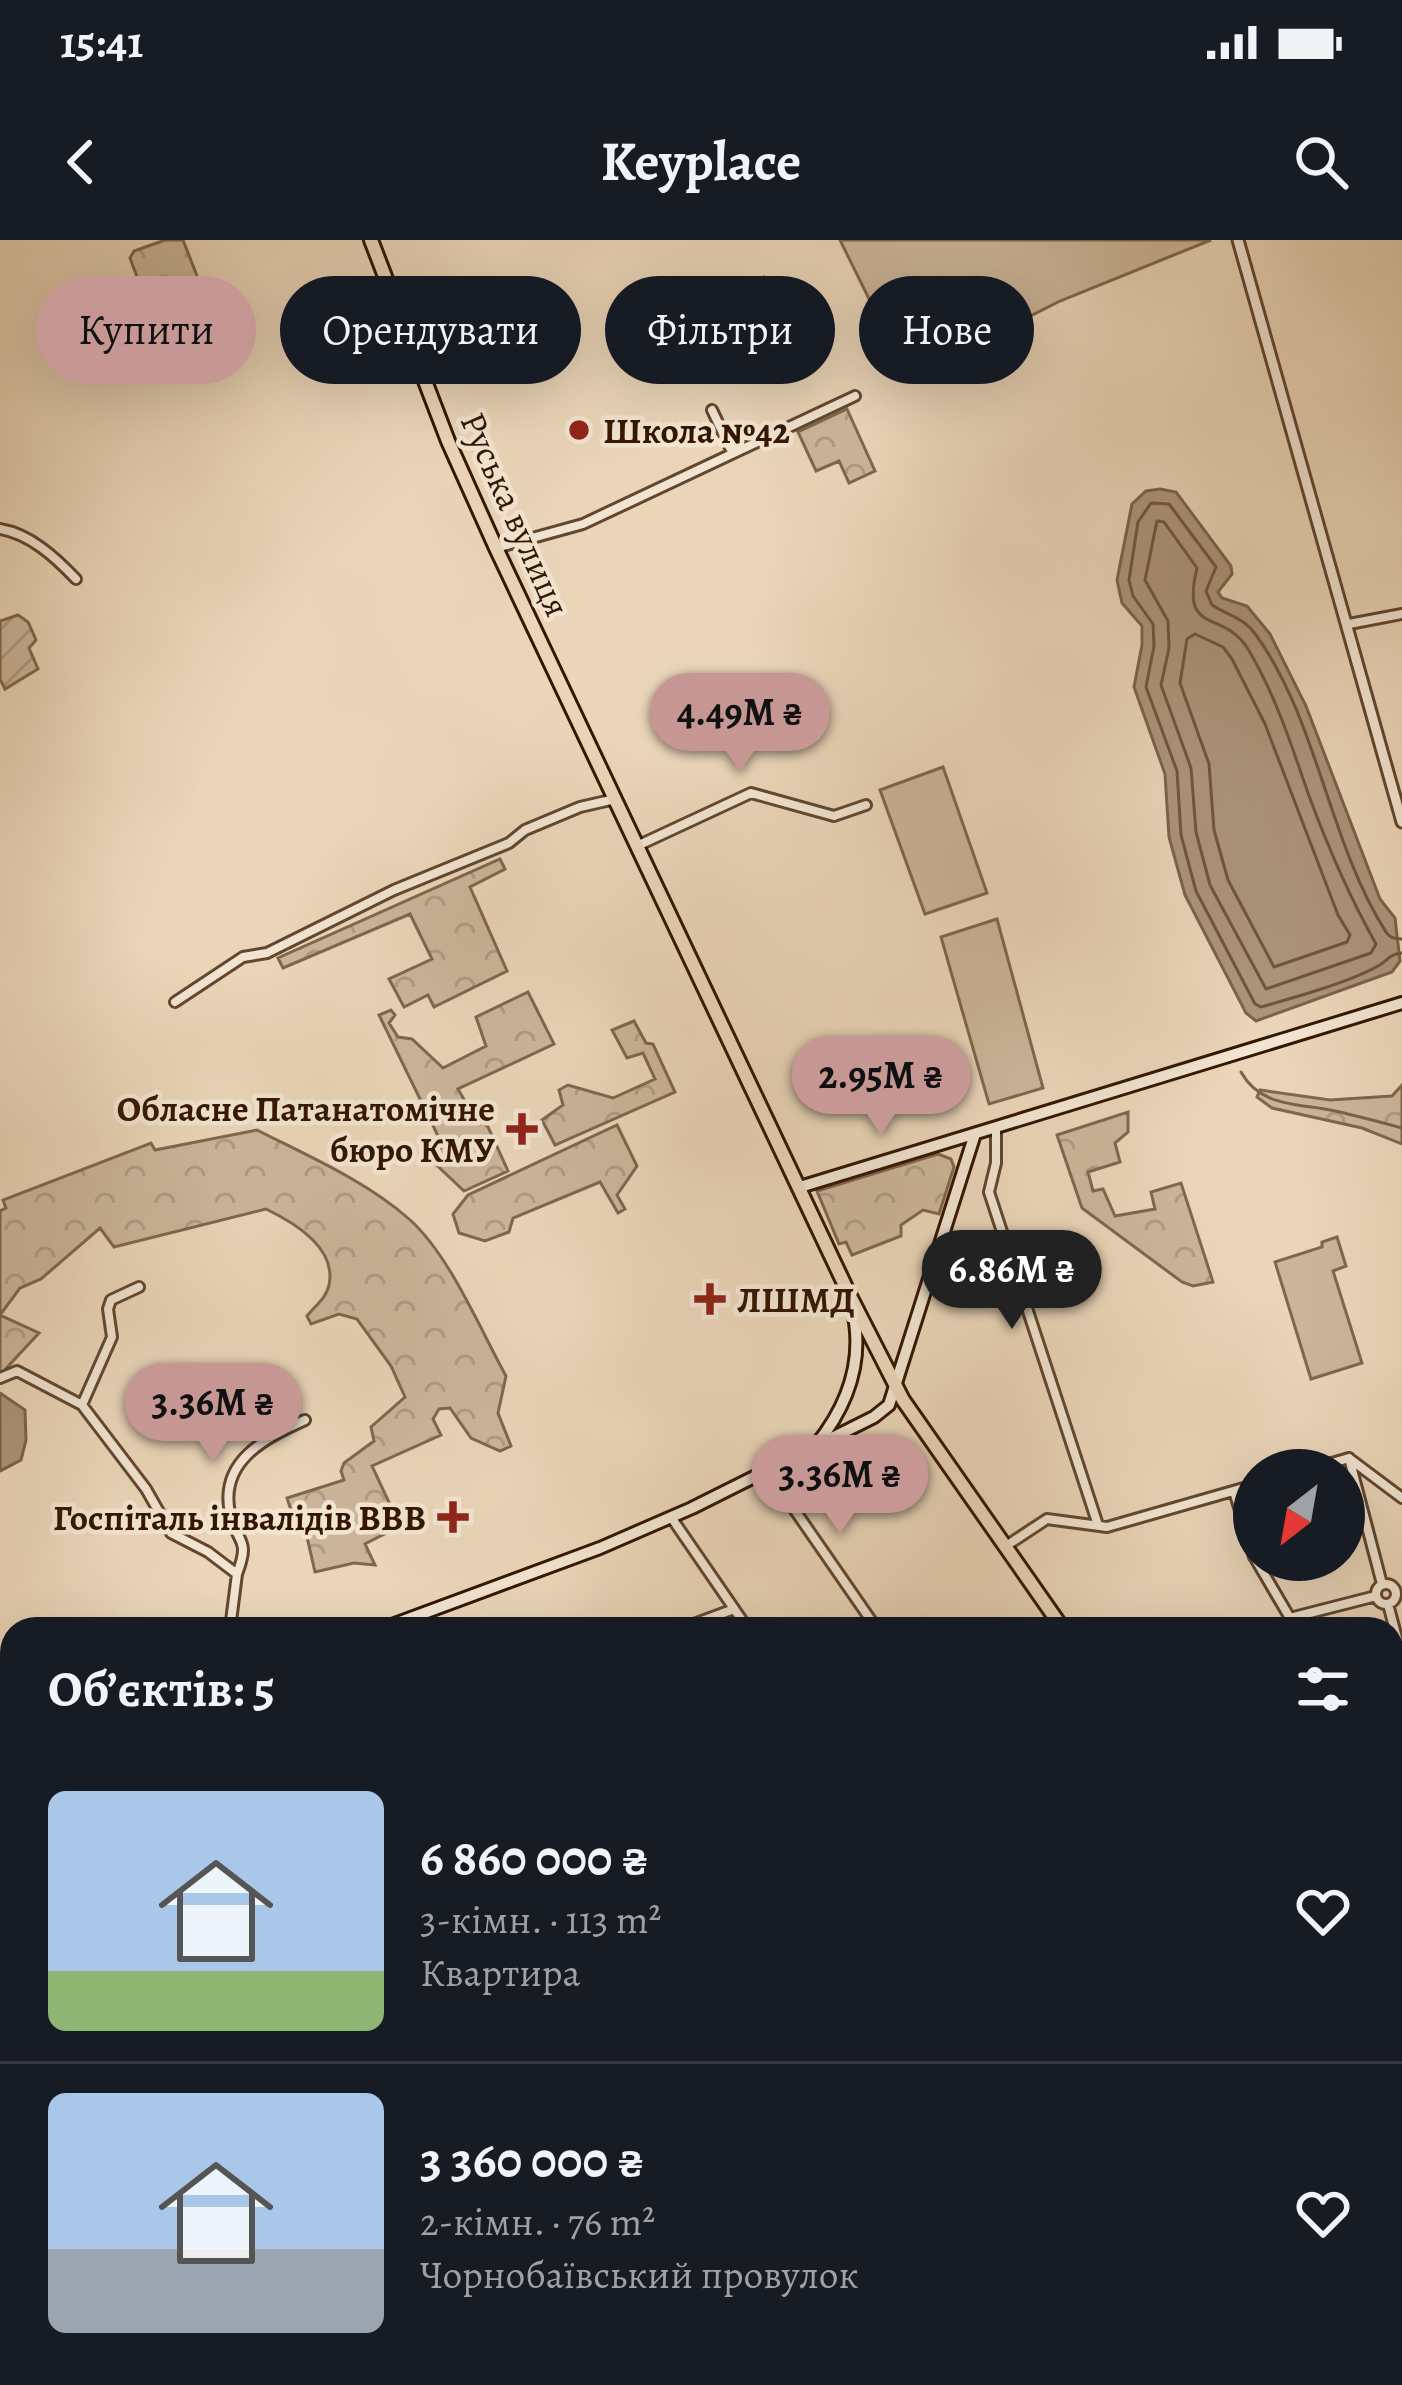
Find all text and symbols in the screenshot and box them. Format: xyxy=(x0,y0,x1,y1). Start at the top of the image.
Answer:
text: 15:41 xyxy=(60,11,143,73)
text: Keyplace xyxy=(601,125,801,199)
icon: back xyxy=(48,129,114,195)
icon: search xyxy=(1288,129,1354,195)
chip: Купити xyxy=(36,276,256,384)
chip: Орендувати xyxy=(280,276,581,384)
chip: Фільтри xyxy=(605,276,835,384)
chip: Нове xyxy=(859,276,1034,384)
street label: Руська вулиця xyxy=(449,404,582,624)
place label: Школа №42 xyxy=(603,406,790,455)
marker: Школа №42 xyxy=(566,417,592,443)
pin: 4.49M ₴ xyxy=(629,673,851,775)
text: 4.49M ₴ xyxy=(677,685,803,738)
pin: 2.95M ₴ xyxy=(770,1036,992,1138)
text: 2.95M ₴ xyxy=(819,1048,943,1101)
place label: Обласне Патанатомічне бюро КМУ xyxy=(117,1084,496,1174)
marker: Обласне Патанатомічне бюро КМУ xyxy=(506,1113,538,1145)
pin: 6.86M ₴ xyxy=(901,1230,1123,1332)
text: 6.86M ₴ xyxy=(949,1242,1075,1295)
place label: ЛШМД xyxy=(737,1275,855,1324)
marker: ЛШМД xyxy=(694,1283,726,1315)
pin: 3.36M ₴ xyxy=(102,1363,324,1465)
text: 3.36M ₴ xyxy=(151,1375,275,1428)
pin: 3.36M ₴ xyxy=(729,1435,951,1537)
text: 3.36M ₴ xyxy=(778,1447,902,1500)
north arrow xyxy=(1233,1449,1365,1581)
map controls xyxy=(1233,1449,1365,1581)
place label: Госпіталь інвалідів ВВВ xyxy=(53,1493,426,1542)
marker: Госпіталь інвалідів ВВВ xyxy=(437,1501,469,1533)
text: Об’єктів: 5 xyxy=(48,1654,275,1724)
icon: filters xyxy=(1290,1656,1356,1722)
text: 6 860 000 ₴ xyxy=(420,1823,649,1893)
icon: home xyxy=(144,1839,288,1983)
icon: heart xyxy=(1290,1878,1356,1944)
text: 3-кімн. · 113 m² xyxy=(420,1893,661,1946)
text: Квартира xyxy=(420,1946,581,1999)
text: 3 360 000 ₴ xyxy=(420,2125,644,2195)
icon: home xyxy=(144,2141,288,2285)
icon: heart xyxy=(1290,2180,1356,2246)
text: 2-кімн. · 76 m² xyxy=(420,2195,655,2248)
text: Чорнобаївський провулок xyxy=(420,2248,859,2301)

